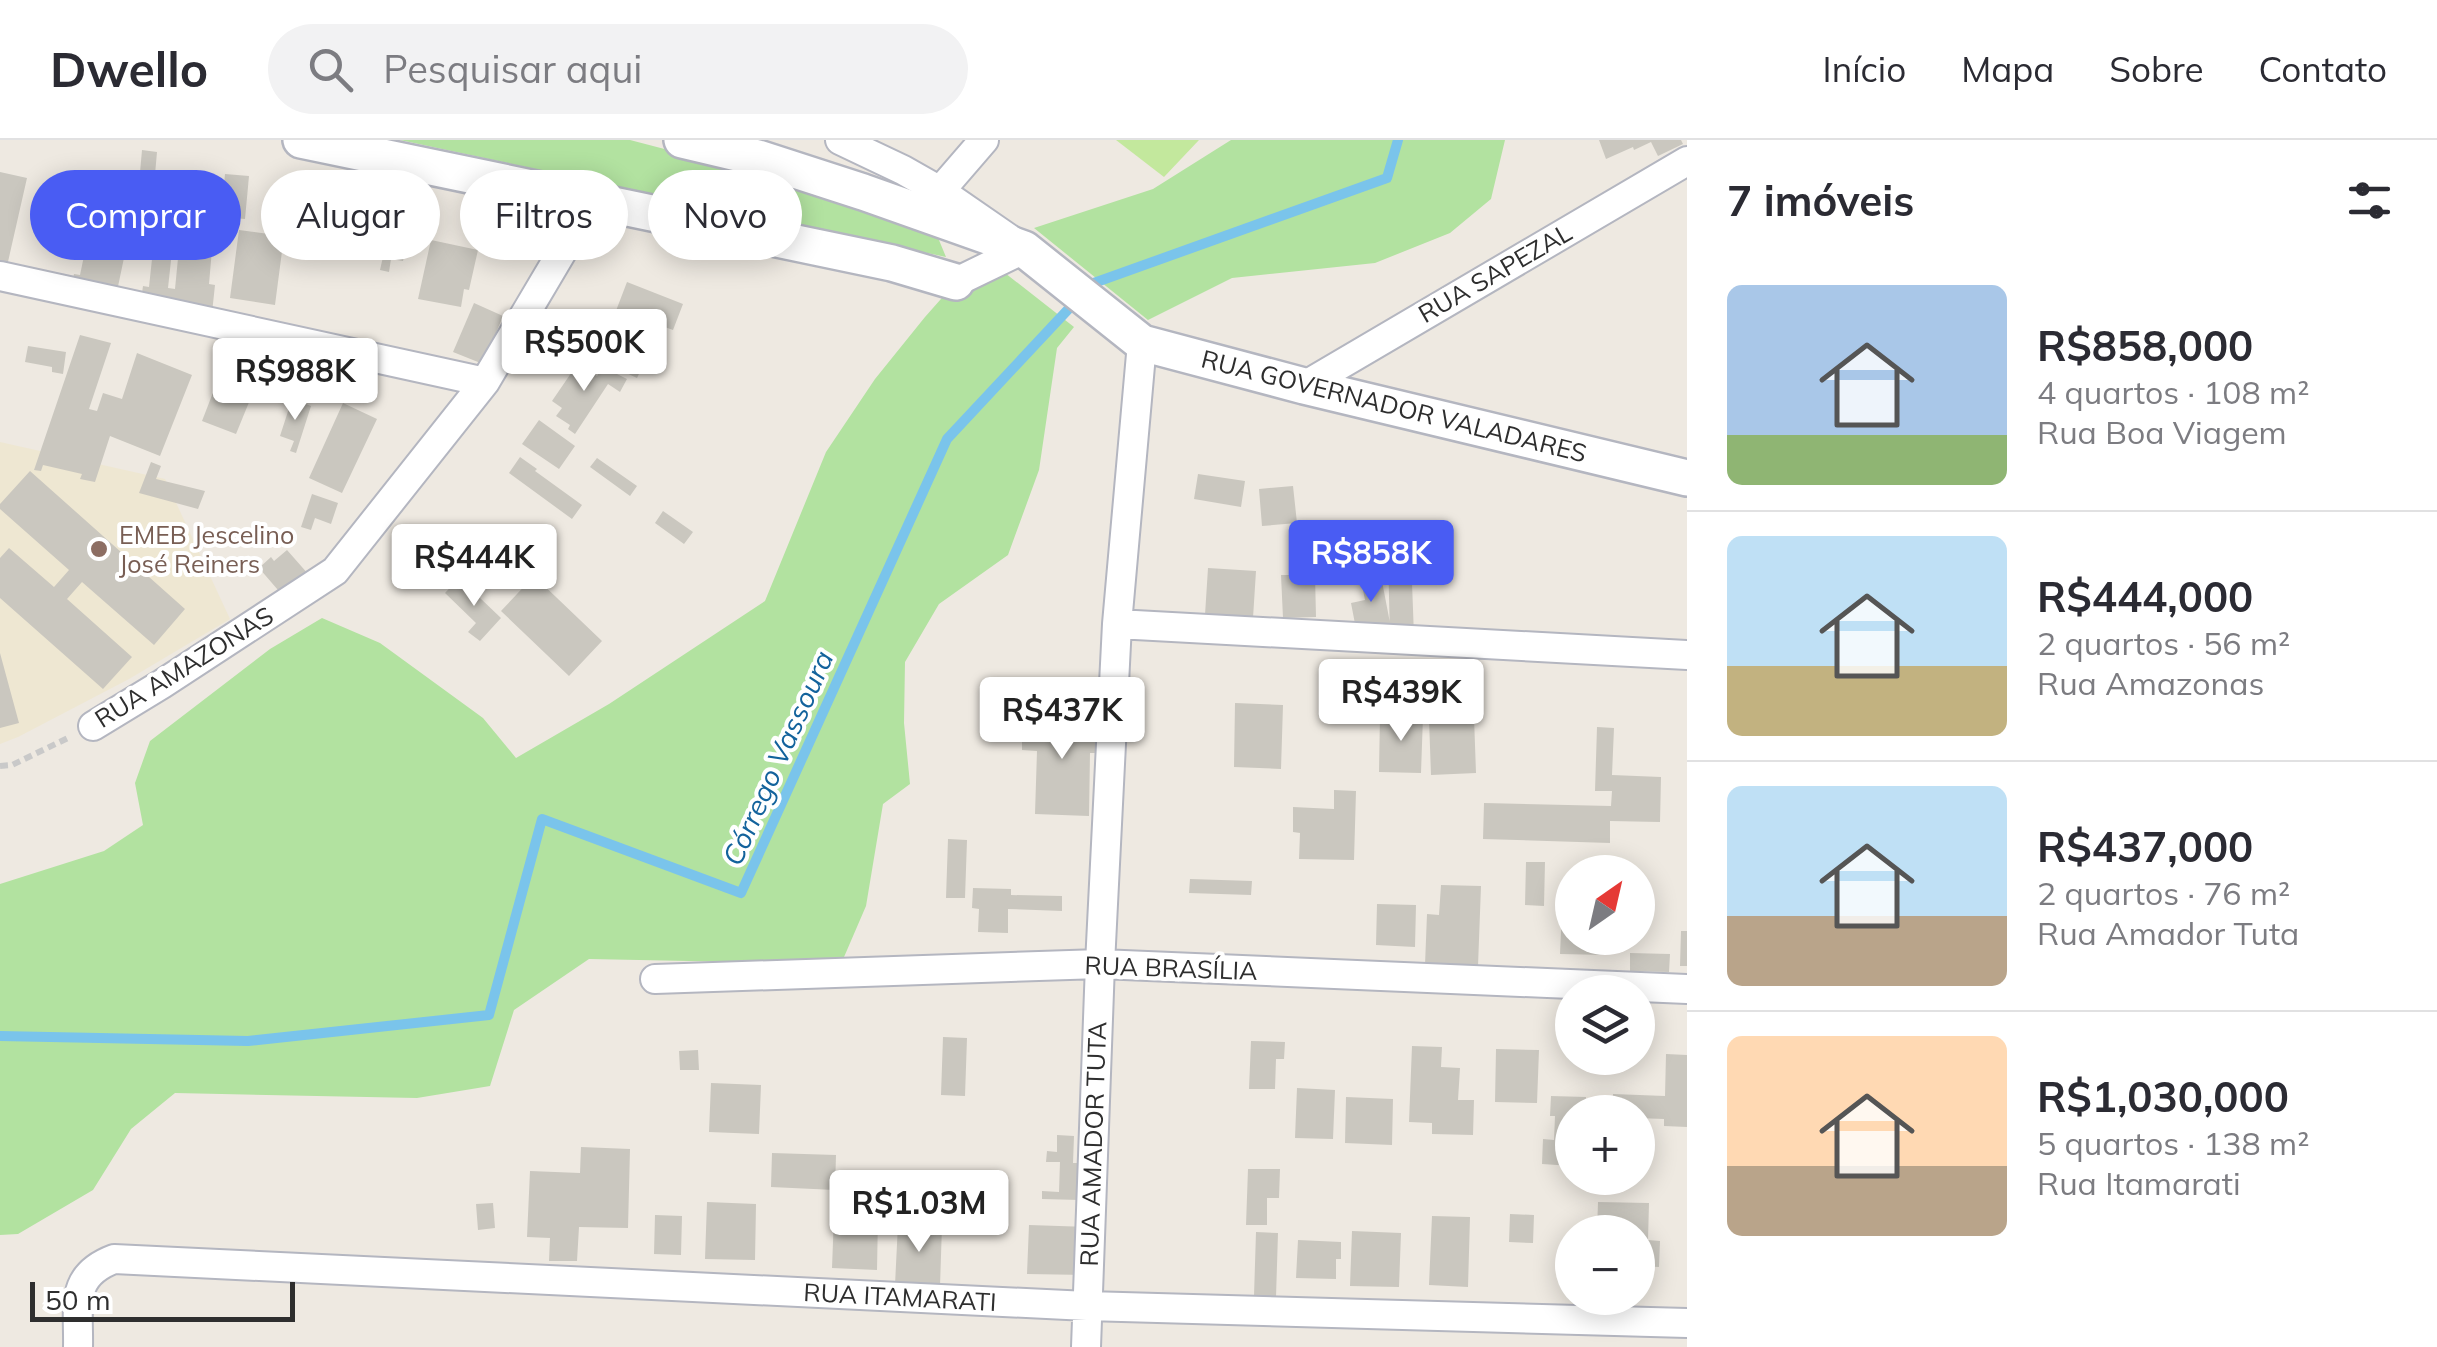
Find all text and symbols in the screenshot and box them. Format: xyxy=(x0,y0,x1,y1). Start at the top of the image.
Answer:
search box xyxy=(268,24,968,114)
text: Dwello xyxy=(50,39,208,99)
icon: search xyxy=(303,42,358,97)
text: Pesquisar aqui xyxy=(383,45,642,93)
text: Início xyxy=(1823,47,1906,91)
text: Mapa xyxy=(1961,47,2054,91)
text: Sobre xyxy=(2109,47,2203,91)
text: Contato xyxy=(2258,47,2387,91)
chip: Comprar xyxy=(30,170,241,260)
chip: Alugar xyxy=(261,170,440,260)
chip: Filtros xyxy=(460,170,628,260)
chip: Novo xyxy=(648,170,802,260)
icon: filters xyxy=(2342,173,2397,228)
text: 7 imóveis xyxy=(1727,174,1914,227)
street label: RUA SAPEZAL xyxy=(1413,216,1577,329)
pin: R$500K xyxy=(503,309,665,394)
text: R$858,000 xyxy=(2037,319,2253,372)
text: R$500K xyxy=(524,321,644,361)
icon: home xyxy=(1807,325,1927,445)
pin: R$988K xyxy=(214,338,376,423)
street label: RUA GOVERNADOR VALADARES xyxy=(1198,343,1590,468)
text: R$988K xyxy=(235,350,355,390)
text: 4 quartos · 108 m² xyxy=(2037,372,2309,412)
text: Rua Boa Viagem xyxy=(2037,412,2287,452)
place label: EMEB Jescelino José Reiners xyxy=(119,519,294,579)
pin: R$858K xyxy=(1290,520,1452,605)
pin: R$444K xyxy=(393,524,555,609)
text: R$858K xyxy=(1311,532,1431,572)
text: R$444K xyxy=(414,536,534,576)
marker: EMEB Jescelino José Reiners xyxy=(88,538,110,560)
text: R$444,000 xyxy=(2037,570,2253,623)
icon: home xyxy=(1807,576,1927,696)
street label: RUA AMAZONAS xyxy=(89,599,279,734)
text: 2 quartos · 56 m² xyxy=(2037,623,2290,663)
water label: Córrego Vassoura xyxy=(715,645,841,871)
pin: R$439K xyxy=(1320,659,1482,744)
text: Rua Amazonas xyxy=(2037,663,2264,703)
text: R$439K xyxy=(1341,671,1461,711)
pin: R$437K xyxy=(981,677,1143,762)
text: R$437K xyxy=(1002,689,1122,729)
text: R$437,000 xyxy=(2037,820,2253,873)
icon: home xyxy=(1807,826,1927,946)
north arrow xyxy=(1555,855,1655,955)
map controls xyxy=(1555,855,1655,1315)
text: 2 quartos · 76 m² xyxy=(2037,873,2290,913)
text: Rua Amador Tuta xyxy=(2037,913,2299,953)
street label: RUA BRASÍLIA xyxy=(1084,949,1258,986)
button: layers xyxy=(1555,975,1655,1075)
street label: RUA AMADOR TUTA xyxy=(1073,1021,1112,1267)
text: R$1,030,000 xyxy=(2037,1070,2289,1123)
icon: home xyxy=(1807,1076,1927,1196)
button: + xyxy=(1555,1095,1655,1195)
text: 5 quartos · 138 m² xyxy=(2037,1123,2309,1163)
text: Rua Itamarati xyxy=(2037,1163,2241,1203)
pin: R$1.03M xyxy=(827,1170,1011,1255)
text: R$1.03M xyxy=(851,1182,987,1222)
button: − xyxy=(1555,1215,1655,1315)
street label: RUA ITAMARATI xyxy=(803,1276,997,1317)
scale bar xyxy=(30,1277,295,1322)
text: 50 m xyxy=(45,1282,111,1317)

